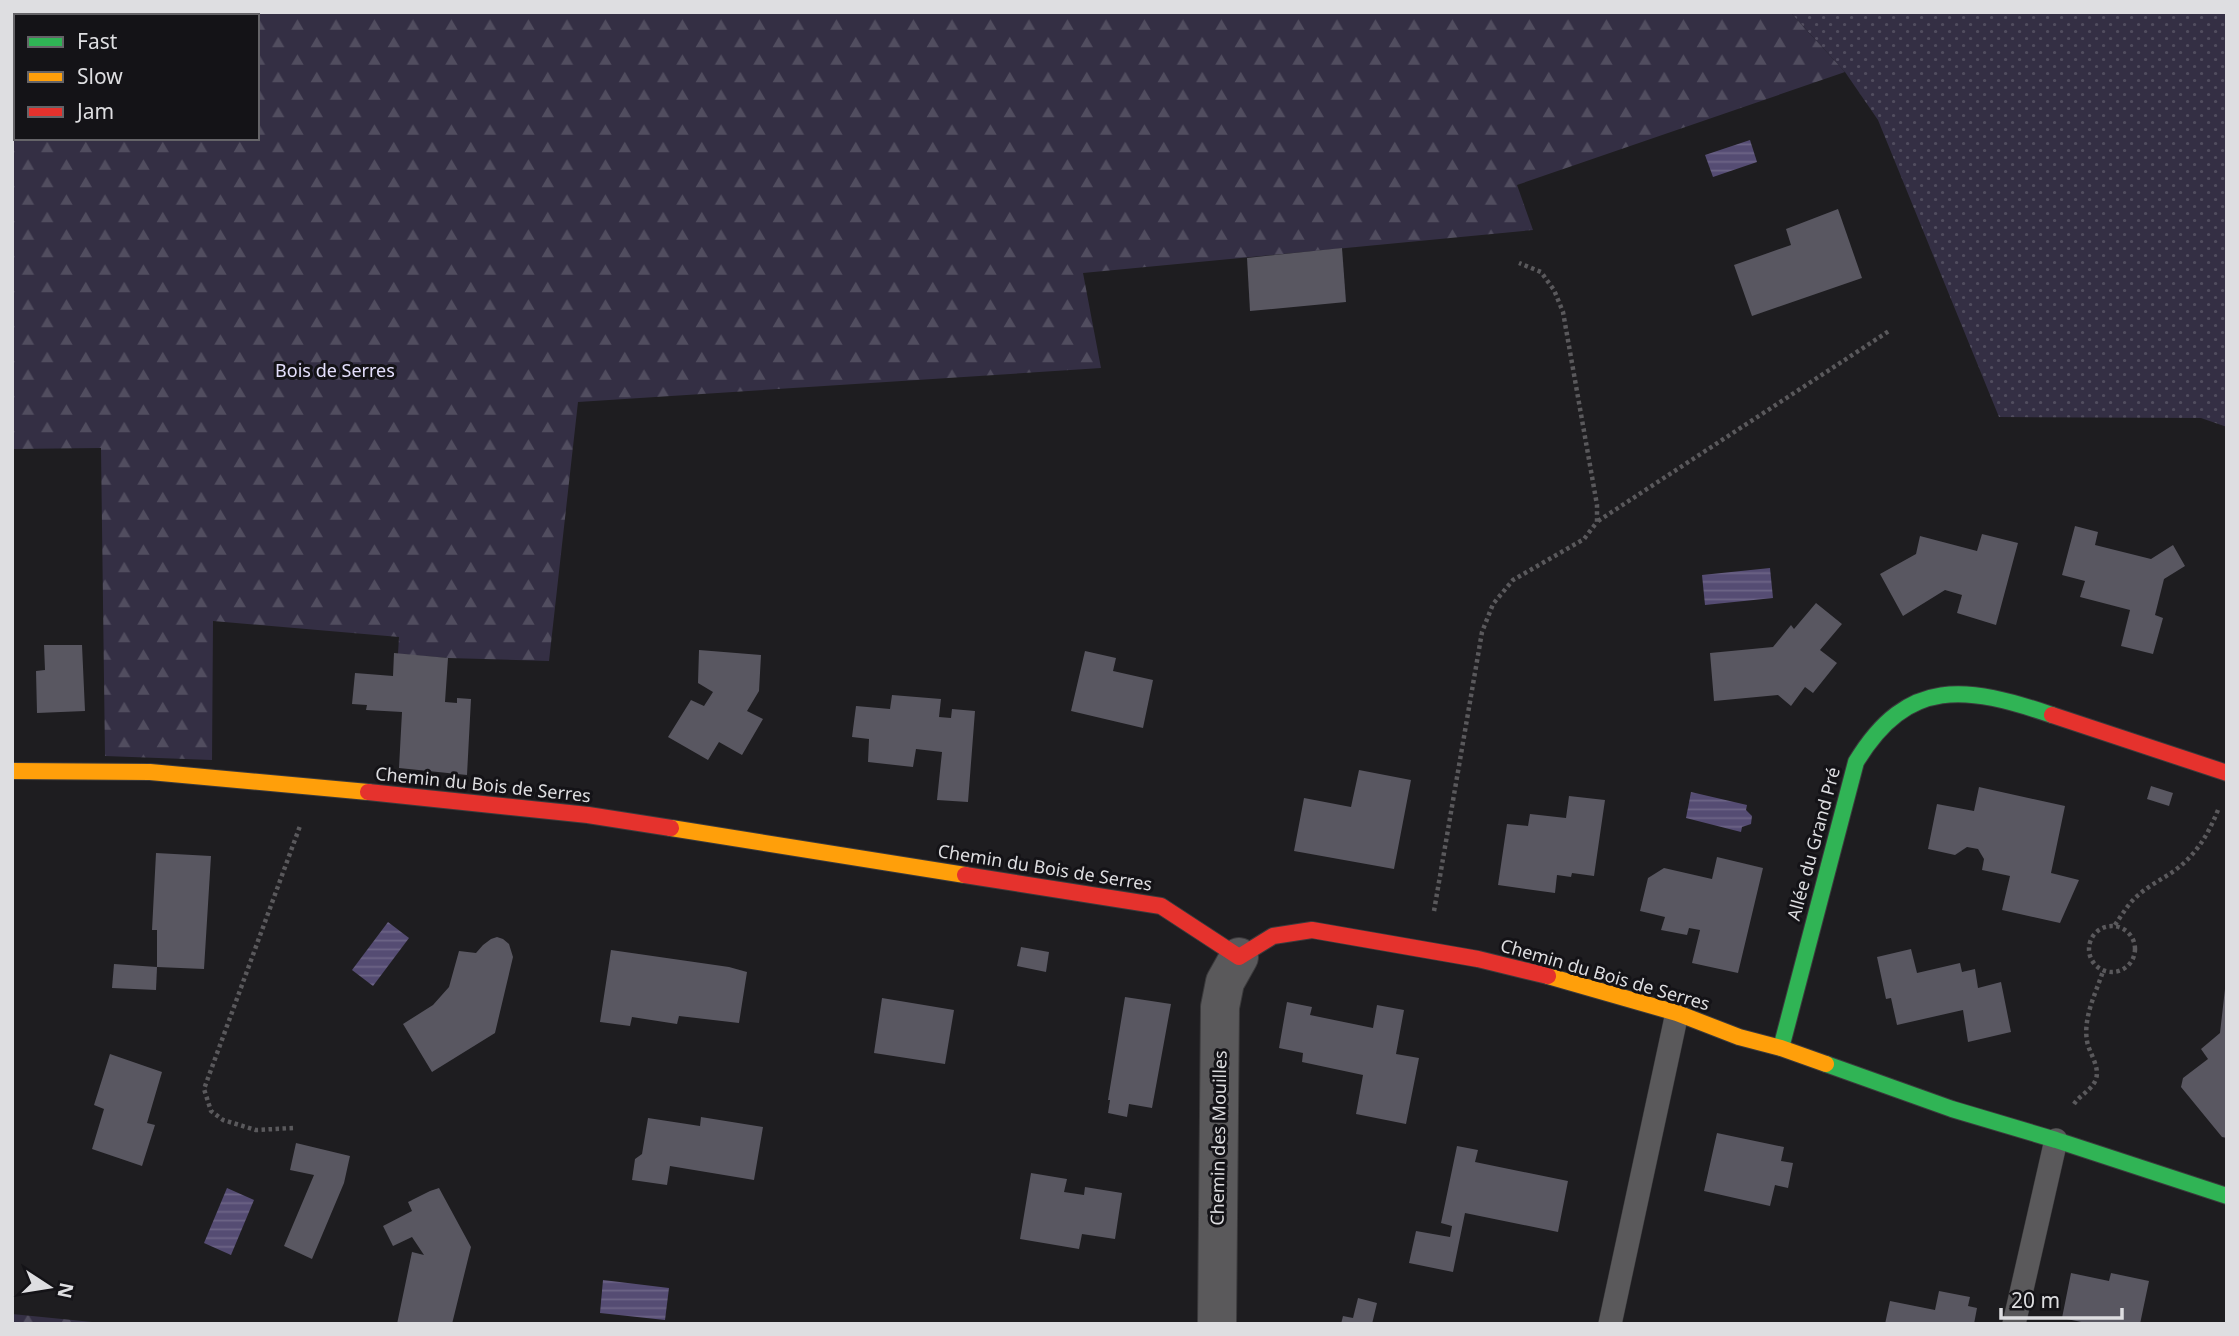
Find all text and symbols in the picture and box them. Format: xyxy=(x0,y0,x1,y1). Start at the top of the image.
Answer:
legend xyxy=(14,14,259,140)
text: Fast xyxy=(77,27,118,55)
text: Slow xyxy=(77,62,123,90)
text: Jam xyxy=(75,97,114,125)
park label: Bois de Serres xyxy=(275,358,395,382)
street label: Chemin du Bois de Serres xyxy=(374,761,592,807)
street label: Allée du Grand Pré xyxy=(1781,764,1845,923)
street label: Chemin du Bois de Serres xyxy=(936,838,1154,896)
street label: Chemin du Bois de Serres xyxy=(1498,933,1713,1015)
street label: Chemin des Mouilles xyxy=(1204,1050,1232,1226)
north arrow xyxy=(14,1252,84,1322)
scale bar xyxy=(2001,1276,2122,1320)
text: N xyxy=(51,1280,80,1301)
text: 20 m xyxy=(2011,1286,2060,1314)

